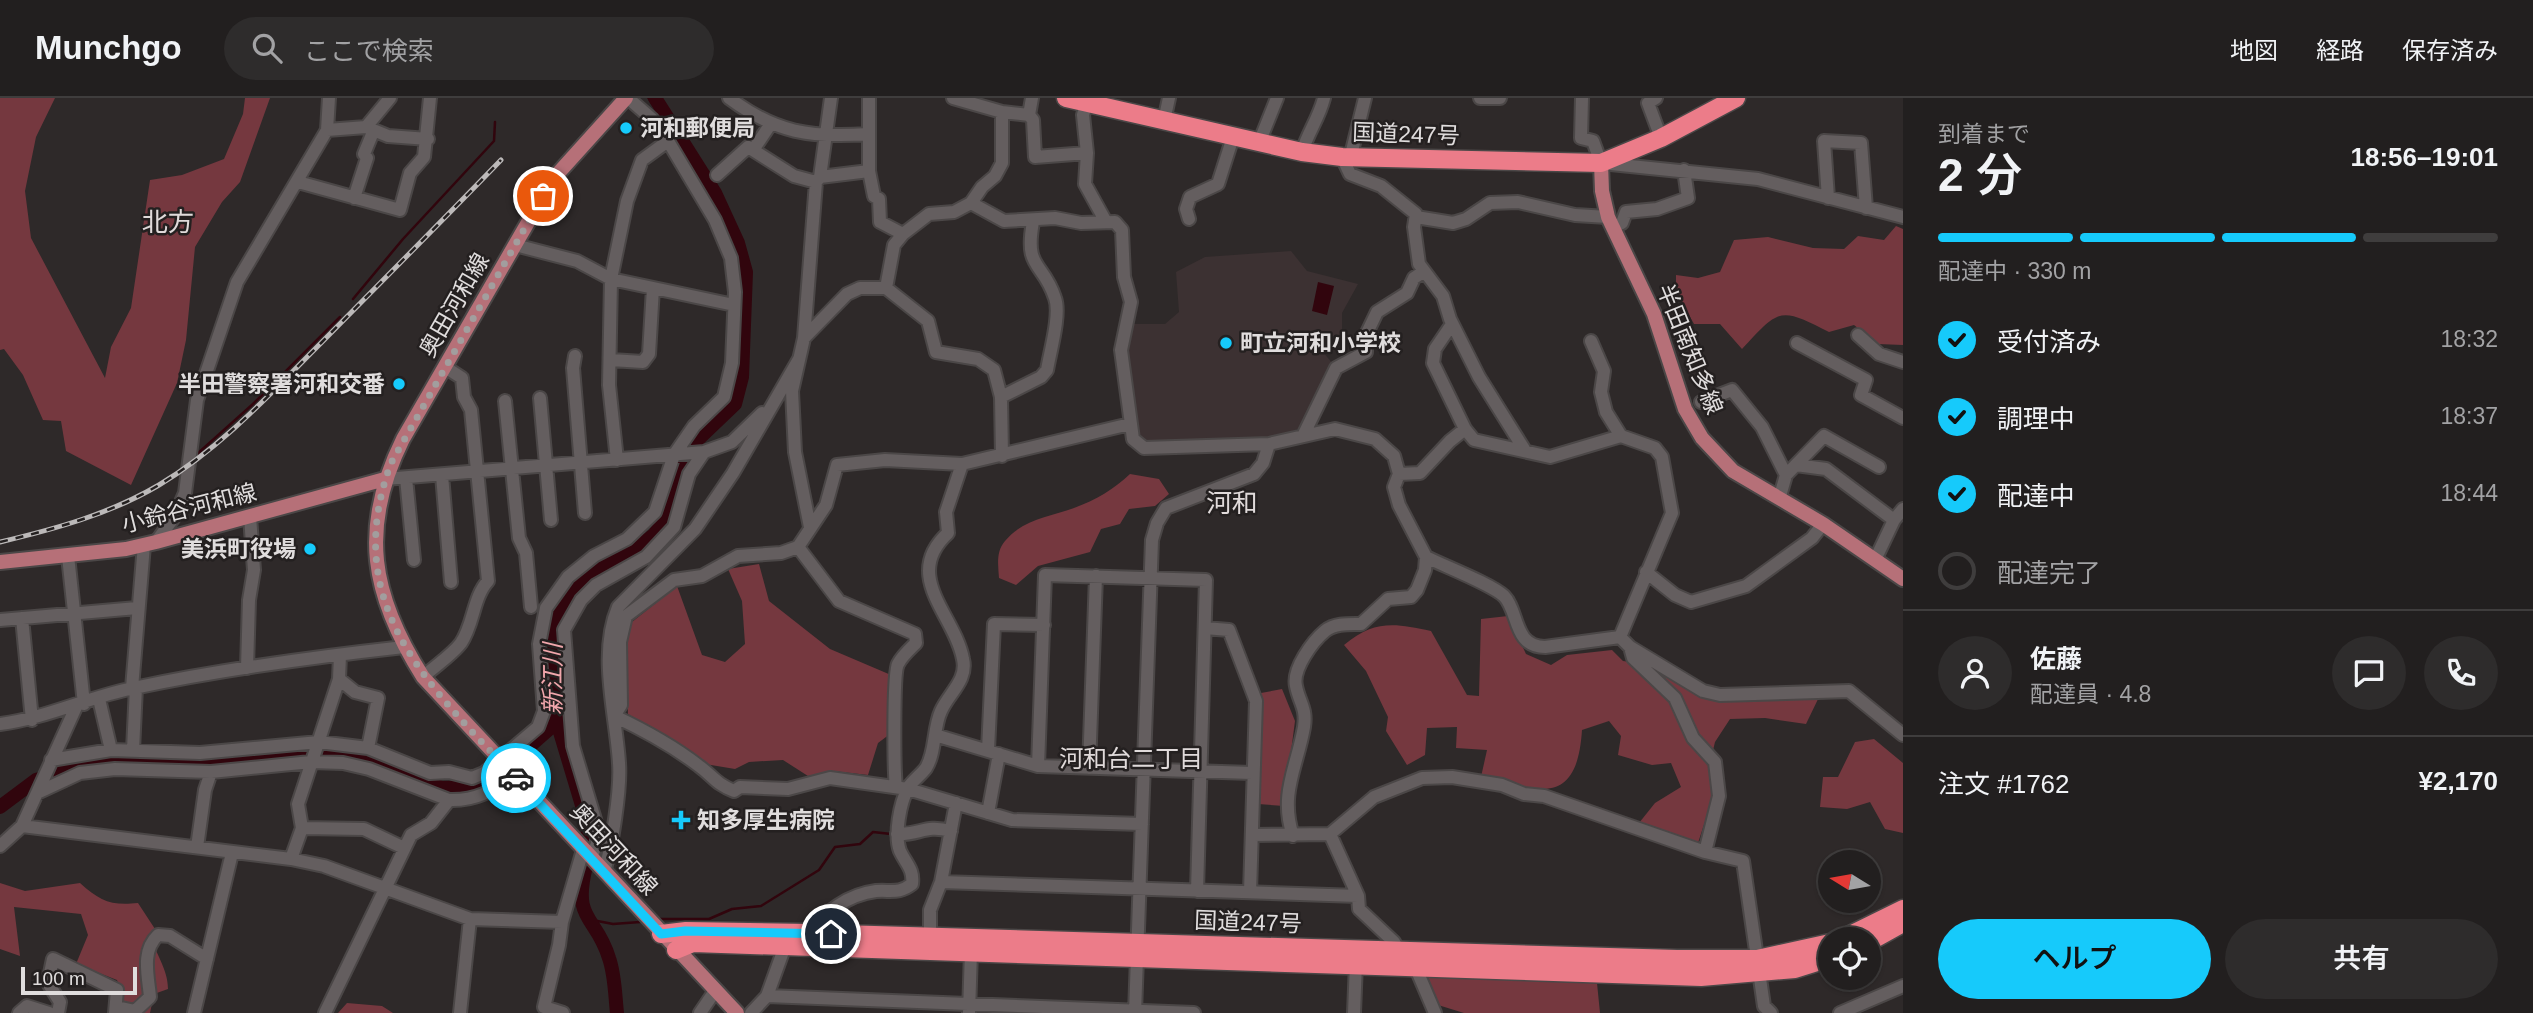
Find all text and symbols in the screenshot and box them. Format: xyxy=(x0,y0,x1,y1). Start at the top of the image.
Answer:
search box xyxy=(224,17,714,80)
text: Munchgo xyxy=(35,29,182,66)
icon: search xyxy=(248,29,286,67)
text: ここで検索 xyxy=(304,36,434,66)
text: 地図 xyxy=(2230,37,2278,64)
text: 経路 xyxy=(2316,37,2364,64)
text: 保存済み xyxy=(2402,37,2498,64)
place label: 河和郵便局 xyxy=(640,115,755,141)
street label: 国道247号 xyxy=(1352,119,1460,149)
marker: 河和郵便局 xyxy=(618,120,634,136)
text: 到着まで xyxy=(1938,121,2030,147)
text: 18:56–19:01 xyxy=(2351,142,2498,172)
text: 2 分 xyxy=(1938,149,2022,201)
pin xyxy=(513,166,573,226)
icon: bag xyxy=(524,177,562,215)
district label: 北方 xyxy=(142,207,194,237)
street label: 奥田河和線 xyxy=(414,249,494,361)
text: 配達中 · 330 m xyxy=(1938,258,2091,284)
street label: 半田南知多線 xyxy=(1652,280,1728,418)
icon: check xyxy=(1938,321,1976,359)
text: 18:32 xyxy=(2440,326,2498,352)
text: 受付済み xyxy=(1997,327,2101,357)
place label: 町立河和小学校 xyxy=(1240,330,1401,356)
marker: 町立河和小学校 xyxy=(1218,335,1234,351)
place label: 半田警察署河和交番 xyxy=(178,371,385,397)
marker: 半田警察署河和交番 xyxy=(391,376,407,392)
icon: check xyxy=(1938,398,1976,436)
text: 18:37 xyxy=(2440,403,2498,429)
text: 調理中 xyxy=(1997,404,2075,434)
icon: check xyxy=(1938,475,1976,513)
street label: 小鈴谷河和線 xyxy=(119,479,259,537)
text: 18:44 xyxy=(2440,480,2498,506)
text: 配達中 xyxy=(1997,481,2075,511)
district label: 河和 xyxy=(1206,488,1258,518)
place label: 美浜町役場 xyxy=(181,536,296,562)
marker: 美浜町役場 xyxy=(302,541,318,557)
text: 配達完了 xyxy=(1997,558,2101,588)
button: person xyxy=(1938,636,2012,710)
button: chat xyxy=(2332,636,2406,710)
button: phone xyxy=(2424,636,2498,710)
water label: 新江川 xyxy=(539,640,566,715)
text: 佐藤 xyxy=(2030,644,2082,674)
text: 配達員 · 4.8 xyxy=(2030,681,2151,707)
courier xyxy=(481,743,551,813)
district label: 河和台二丁目 xyxy=(1059,745,1203,772)
icon: car xyxy=(497,759,535,797)
text: ¥2,170 xyxy=(2418,766,2498,796)
text: 注文 #1762 xyxy=(1938,769,2070,799)
street label: 奥田河和線 xyxy=(565,798,663,900)
place label: 知多厚生病院 xyxy=(697,807,835,833)
marker: 知多厚生病院 xyxy=(671,810,691,830)
north arrow xyxy=(1818,850,1881,914)
map controls xyxy=(1818,850,1881,990)
pin xyxy=(801,904,861,964)
street label: 国道247号 xyxy=(1194,907,1302,937)
icon: home xyxy=(812,915,850,953)
button: ヘルプ xyxy=(1938,919,2211,999)
button: 共有 xyxy=(2225,919,2498,999)
button: locate xyxy=(1818,927,1881,990)
scale bar xyxy=(21,964,136,996)
text: 100 m xyxy=(32,968,85,989)

